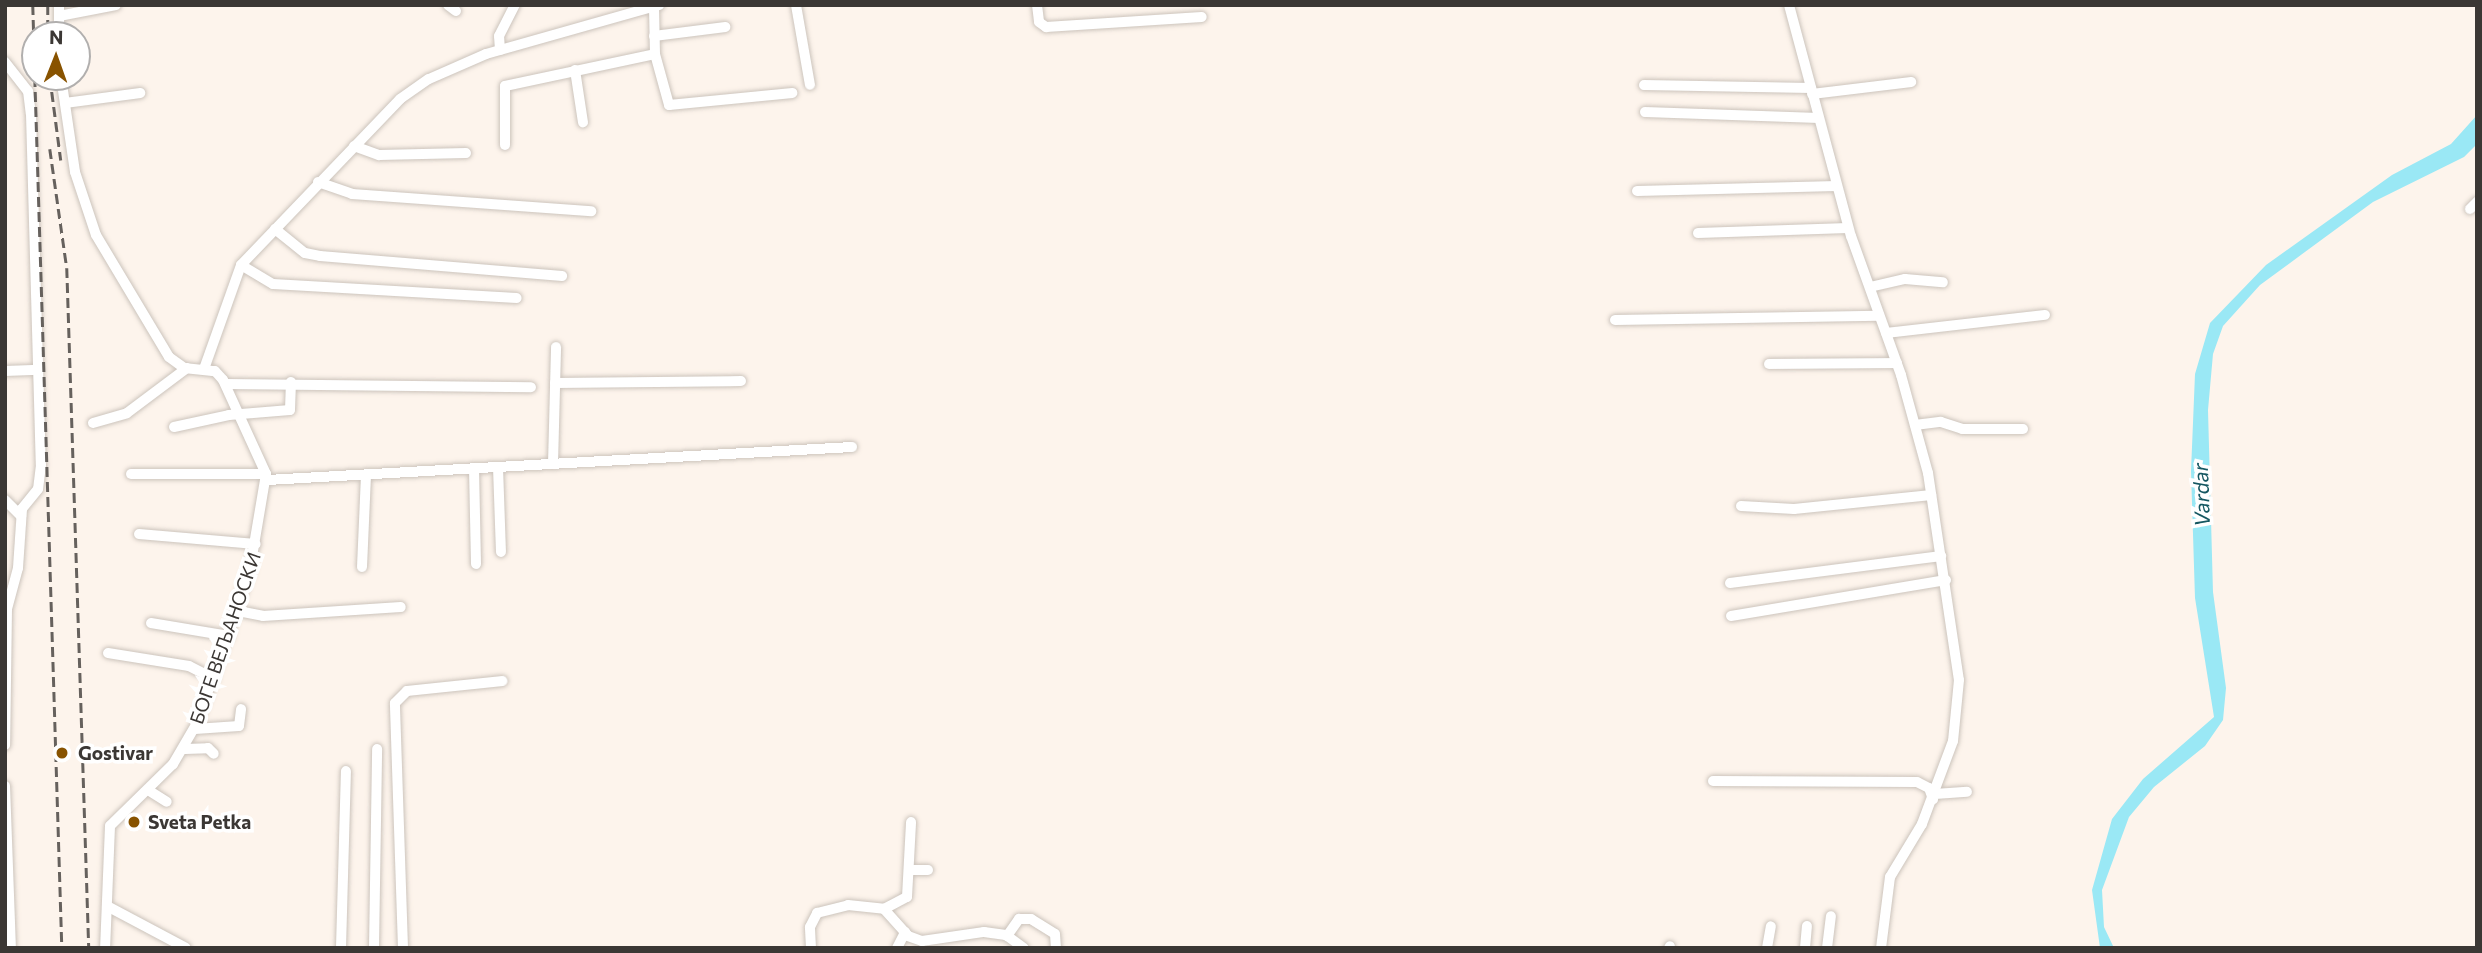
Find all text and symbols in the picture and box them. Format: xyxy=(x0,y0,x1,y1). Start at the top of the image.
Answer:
north arrow xyxy=(21,21,91,91)
text: N xyxy=(49,25,64,48)
water label: Vardar xyxy=(2187,463,2215,527)
street label: БОГЕ ВЕЉАНОСКИ xyxy=(185,549,265,727)
place label: Gostivar xyxy=(78,742,153,764)
marker: Gostivar xyxy=(52,743,72,763)
place label: Sveta Petka xyxy=(148,811,251,833)
marker: Sveta Petka xyxy=(126,814,142,830)

